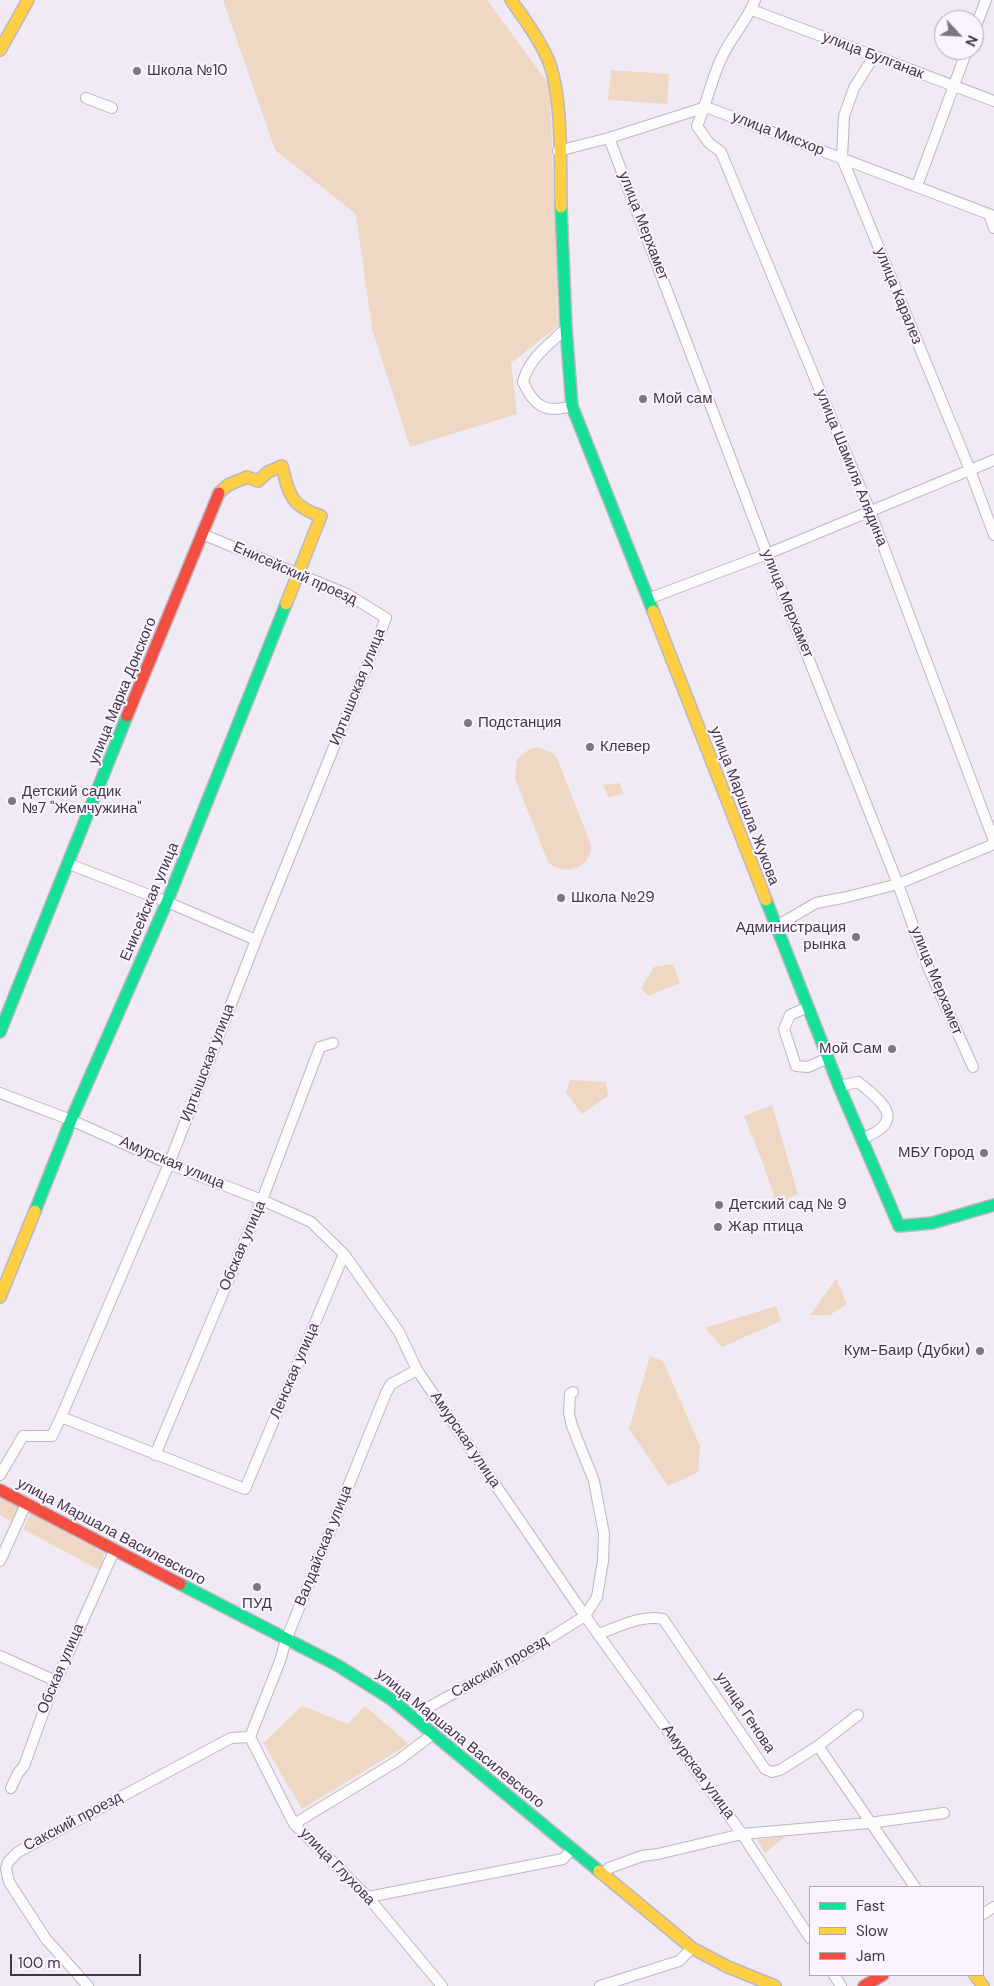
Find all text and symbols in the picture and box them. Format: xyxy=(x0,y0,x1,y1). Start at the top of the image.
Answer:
north arrow xyxy=(934,10,984,60)
street label: улица Булганак xyxy=(820,28,926,84)
text: N xyxy=(961,32,982,49)
place label: Школа №10 xyxy=(147,62,228,80)
marker: Школа №10 xyxy=(131,65,143,77)
street label: улица Мисхор xyxy=(729,108,827,160)
street label: улица Мерхамет xyxy=(614,169,672,283)
street label: улица Каралез xyxy=(870,245,926,347)
street label: улица Шамиля Алядина xyxy=(811,387,891,549)
place label: Мой сам xyxy=(653,390,713,408)
marker: Мой сам xyxy=(637,393,649,405)
street label: Енисейский проезд xyxy=(230,539,360,609)
street label: улица Мерхамет xyxy=(757,547,817,661)
street label: улица Марка Донского xyxy=(85,615,161,767)
street label: Иртышская улица xyxy=(326,626,390,748)
place label: Подстанция xyxy=(478,714,561,732)
marker: Подстанция xyxy=(462,717,474,729)
street label: улица Маршала Жукова xyxy=(705,724,783,888)
place label: Клевер xyxy=(600,738,650,756)
marker: Клевер xyxy=(584,741,596,753)
place label: Детский садик №7 "Жемчужина" xyxy=(22,783,142,818)
marker: Детский садик №7 "Жемчужина" xyxy=(6,795,18,807)
street label: Енисейская улица xyxy=(117,840,183,964)
place label: Школа №29 xyxy=(571,889,655,907)
marker: Школа №29 xyxy=(555,892,567,904)
place label: Администрация рынка xyxy=(736,919,846,954)
street label: улица Мерхамет xyxy=(906,924,966,1038)
marker: Администрация рынка xyxy=(850,931,862,943)
street label: Иртышская улица xyxy=(177,1002,239,1124)
place label: Мой Сам xyxy=(819,1040,882,1058)
marker: Мой Сам xyxy=(886,1043,898,1055)
street label: Амурская улица xyxy=(117,1133,227,1193)
place label: МБУ Город xyxy=(898,1144,974,1162)
marker: МБУ Город xyxy=(978,1147,990,1159)
place label: Детский сад № 9 xyxy=(729,1196,847,1214)
street label: Обская улица xyxy=(216,1198,270,1294)
marker: Детский сад № 9 xyxy=(713,1199,725,1211)
place label: Жар птица xyxy=(728,1218,803,1236)
marker: Жар птица xyxy=(712,1221,724,1233)
street label: Ленская улица xyxy=(267,1320,323,1422)
place label: Кум-Баир (Дубки) xyxy=(844,1342,970,1360)
marker: Кум-Баир (Дубки) xyxy=(974,1345,986,1357)
street label: Амурская улица xyxy=(426,1388,504,1492)
street label: улица Маршала Василевского xyxy=(14,1474,208,1590)
street label: Валдайская улица xyxy=(292,1483,356,1609)
marker: ПУД xyxy=(251,1581,263,1593)
place label: ПУД xyxy=(242,1595,272,1613)
street label: Обская улица xyxy=(34,1621,88,1717)
street label: Сакский проезд xyxy=(448,1632,552,1702)
street label: улица Маршала Василевского xyxy=(372,1666,548,1812)
street label: улица Генова xyxy=(711,1669,779,1757)
street label: Амурская улица xyxy=(658,1721,738,1823)
street label: Сакский проезд xyxy=(21,1788,125,1856)
street label: улица Глухова xyxy=(296,1825,378,1909)
legend xyxy=(809,1886,984,1976)
text: Fast xyxy=(856,1896,885,1916)
text: Slow xyxy=(856,1921,888,1941)
scale bar xyxy=(12,1944,144,1976)
text: Jam xyxy=(856,1946,885,1966)
text: 100 m xyxy=(18,1953,61,1973)

